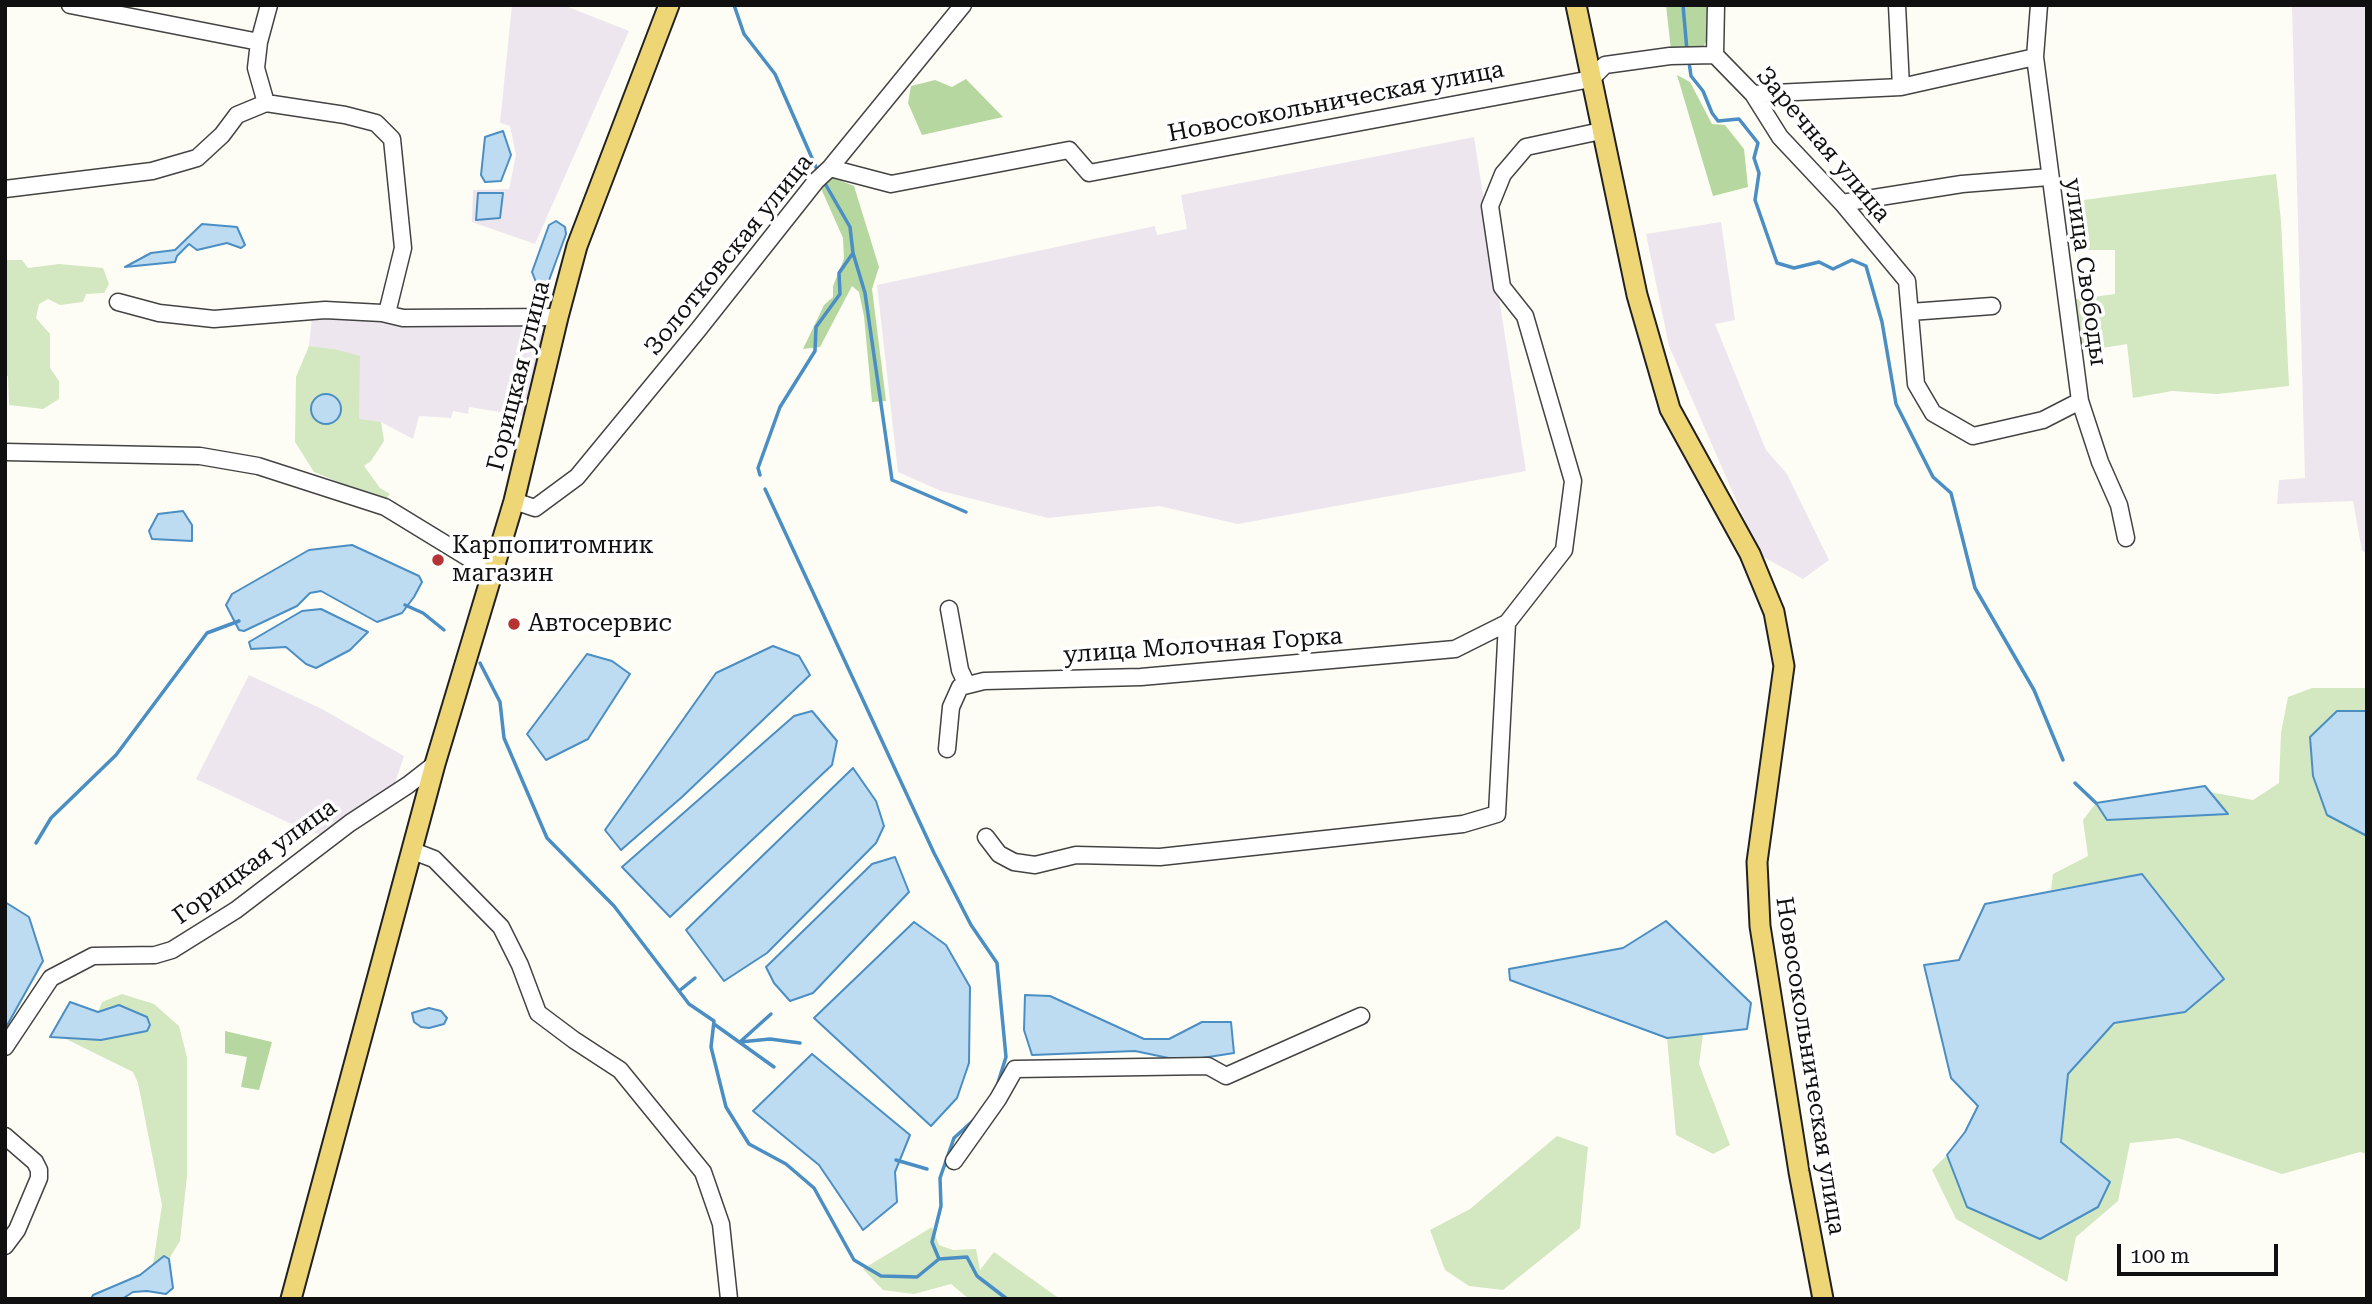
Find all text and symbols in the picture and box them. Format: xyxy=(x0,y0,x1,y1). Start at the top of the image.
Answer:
street label: Новосокольническая улица xyxy=(1166,55,1506,149)
street label: Заречная улица xyxy=(1750,61,1896,229)
street label: Золотковская улица xyxy=(639,148,819,362)
street label: улица Свободы xyxy=(2058,176,2112,368)
street label: Горицкая улица xyxy=(481,278,557,474)
place label: Карпопитомник магазин xyxy=(452,532,654,588)
marker: Карпопитомник магазин xyxy=(430,552,446,568)
place label: Автосервис xyxy=(528,610,672,638)
marker: Автосервис xyxy=(506,616,522,632)
street label: улица Молочная Горка xyxy=(1063,622,1343,670)
street label: Горицкая улица xyxy=(168,793,342,931)
street label: Новосокольническая улица xyxy=(1769,895,1851,1237)
scale bar xyxy=(2120,1230,2281,1274)
text: 100 m xyxy=(2130,1244,2190,1268)

